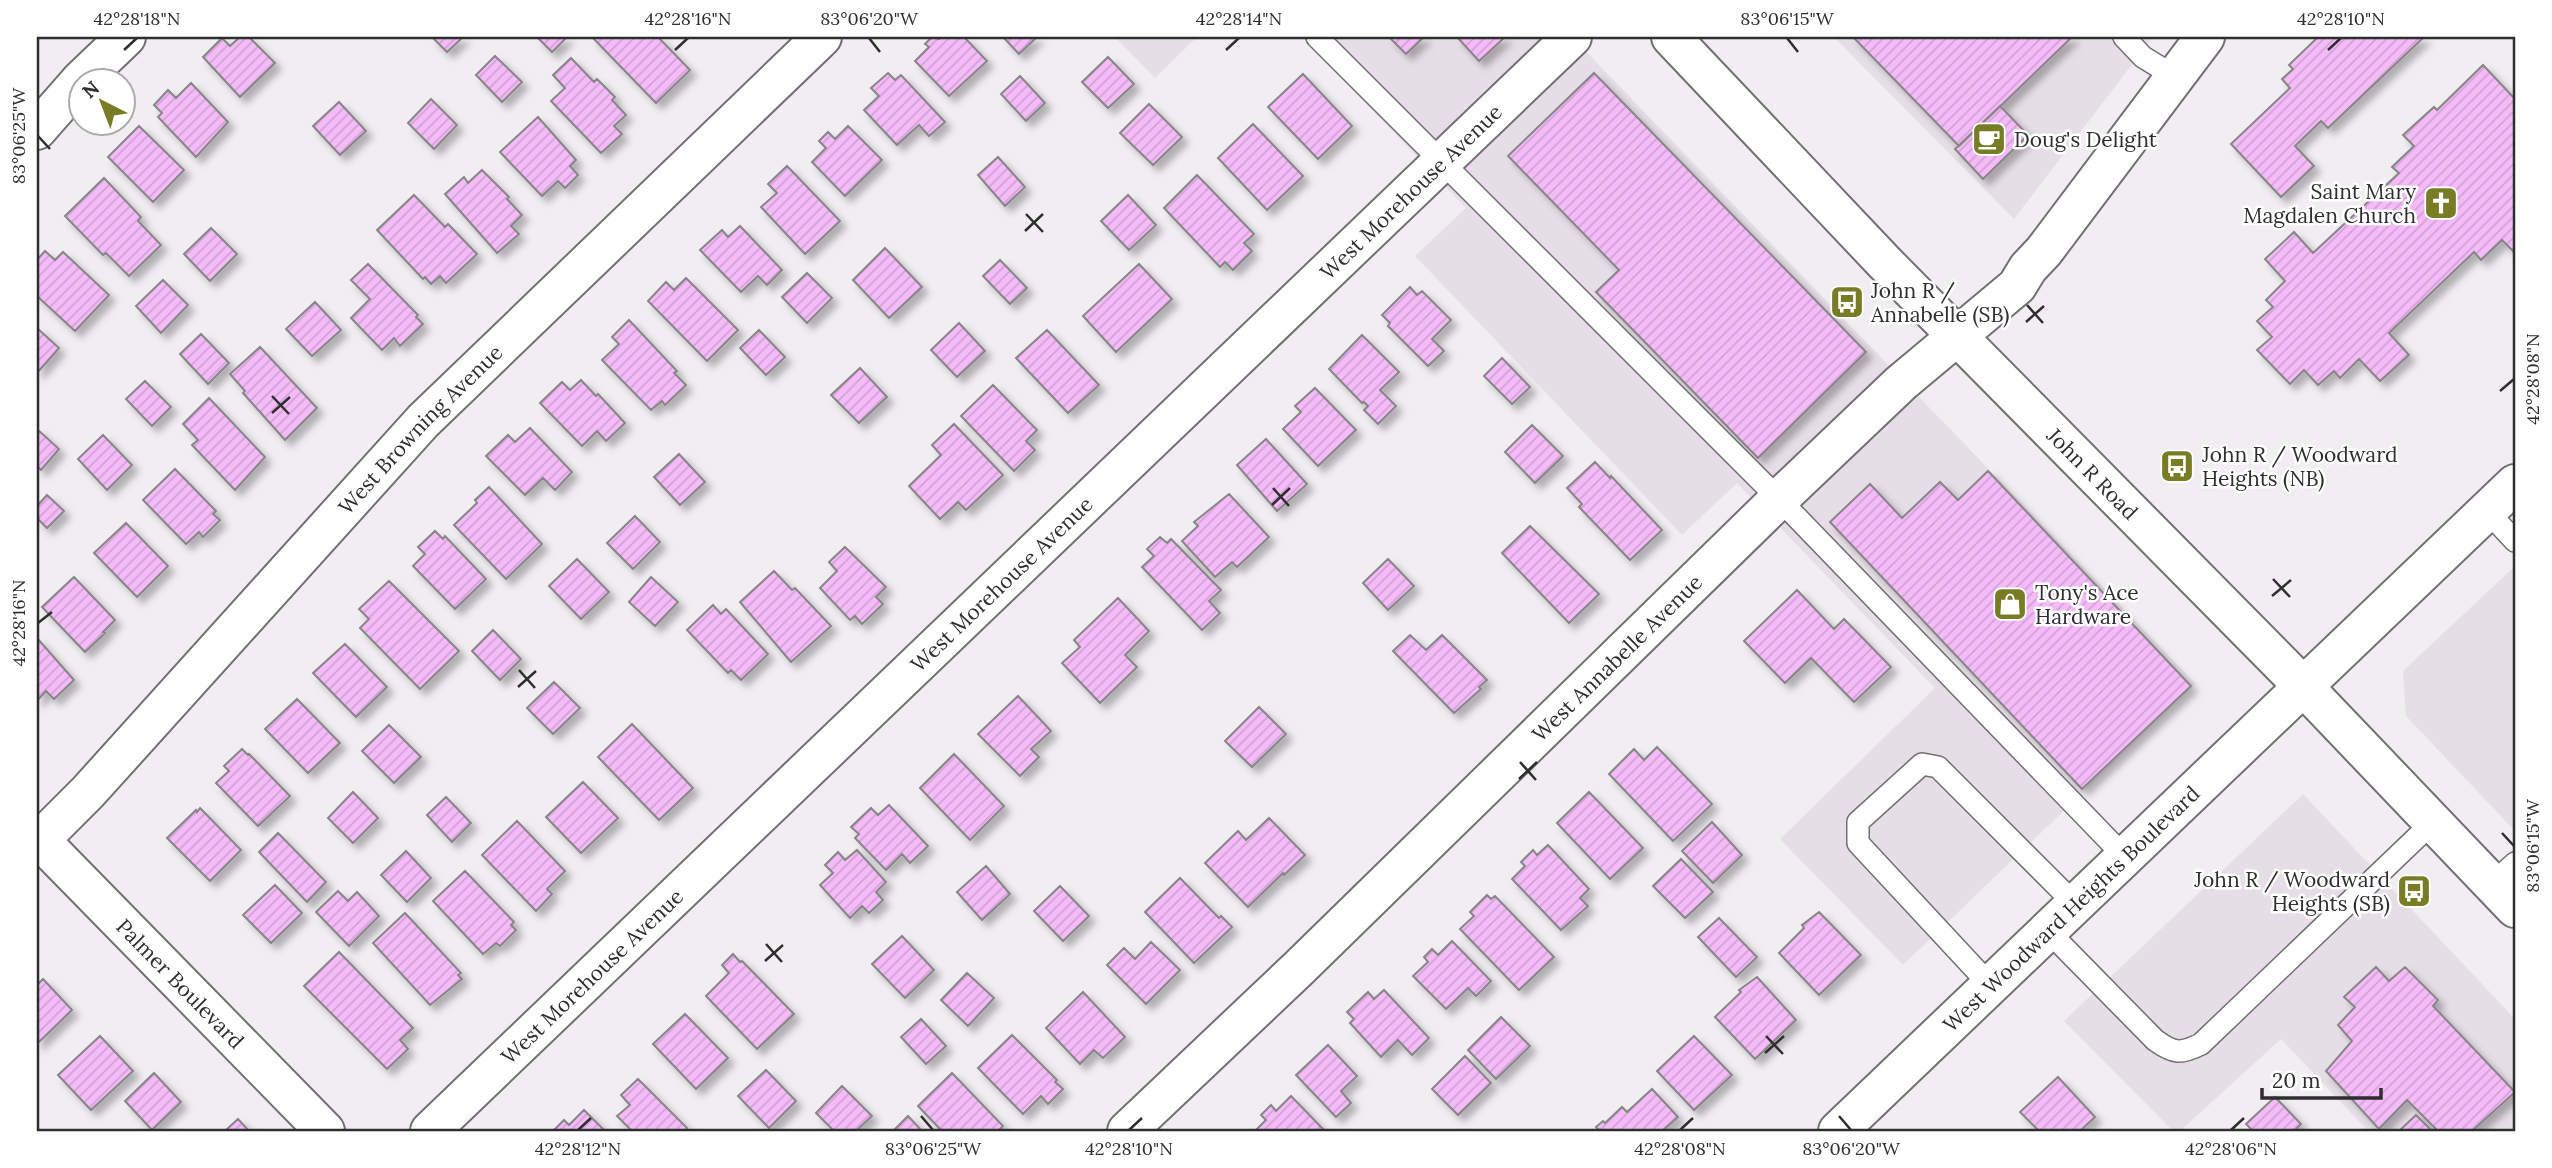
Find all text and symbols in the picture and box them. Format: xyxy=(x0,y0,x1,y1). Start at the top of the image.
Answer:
text: 42°28'18"N xyxy=(94,7,180,30)
text: 42°28'16"N xyxy=(644,7,732,30)
text: 83°06'20"W xyxy=(820,7,919,30)
text: 42°28'14"N xyxy=(1196,7,1282,30)
text: 83°06'15"W xyxy=(1740,7,1835,30)
text: 42°28'10"N xyxy=(2297,7,2385,30)
north arrow xyxy=(66,66,136,136)
text: N xyxy=(77,75,104,103)
text: 83°06'25"W xyxy=(7,87,30,184)
street label: West Morehouse Avenue xyxy=(1314,98,1507,285)
cafe icon: Doug's Delight xyxy=(1970,120,2008,158)
place label: Doug's Delight xyxy=(2014,126,2158,153)
place label: Saint Mary Magdalen Church xyxy=(2243,178,2416,229)
church icon: Saint Mary Magdalen Church xyxy=(2422,184,2460,222)
place label: John R / Annabelle (SB) xyxy=(1870,277,2010,328)
bus stop icon: John R / Annabelle (SB) xyxy=(1828,283,1866,321)
text: 42°28'08"N xyxy=(2521,333,2544,425)
street label: West Browning Avenue xyxy=(332,339,508,520)
street label: John R Road xyxy=(2041,421,2144,525)
place label: John R / Woodward Heights (NB) xyxy=(2201,441,2398,492)
bus stop icon: John R / Woodward Heights (NB) xyxy=(2158,447,2196,485)
street label: West Morehouse Avenue xyxy=(904,490,1098,677)
street label: West Annabelle Avenue xyxy=(1526,568,1707,747)
text: 42°28'16"N xyxy=(7,579,30,667)
place label: Tony's Ace Hardware xyxy=(2035,579,2139,630)
shop icon: Tony's Ace Hardware xyxy=(1991,585,2029,623)
street label: West Woodward Heights Boulevard xyxy=(1937,779,2205,1038)
text: 83°06'15"W xyxy=(2521,798,2544,893)
place label: John R / Woodward Heights (SB) xyxy=(2193,866,2390,917)
bus stop icon: John R / Woodward Heights (SB) xyxy=(2395,872,2433,910)
street label: West Morehouse Avenue xyxy=(495,883,688,1070)
street label: Palmer Boulevard xyxy=(111,913,250,1054)
scale bar xyxy=(2262,1056,2380,1100)
text: 20 m xyxy=(2272,1067,2321,1094)
text: 42°28'12"N xyxy=(535,1137,621,1160)
text: 83°06'25"W xyxy=(885,1137,982,1160)
text: 42°28'10"N xyxy=(1085,1137,1173,1160)
text: 42°28'08"N xyxy=(1634,1137,1726,1160)
text: 83°06'20"W xyxy=(1802,1137,1901,1160)
text: 42°28'06"N xyxy=(2185,1137,2277,1160)

